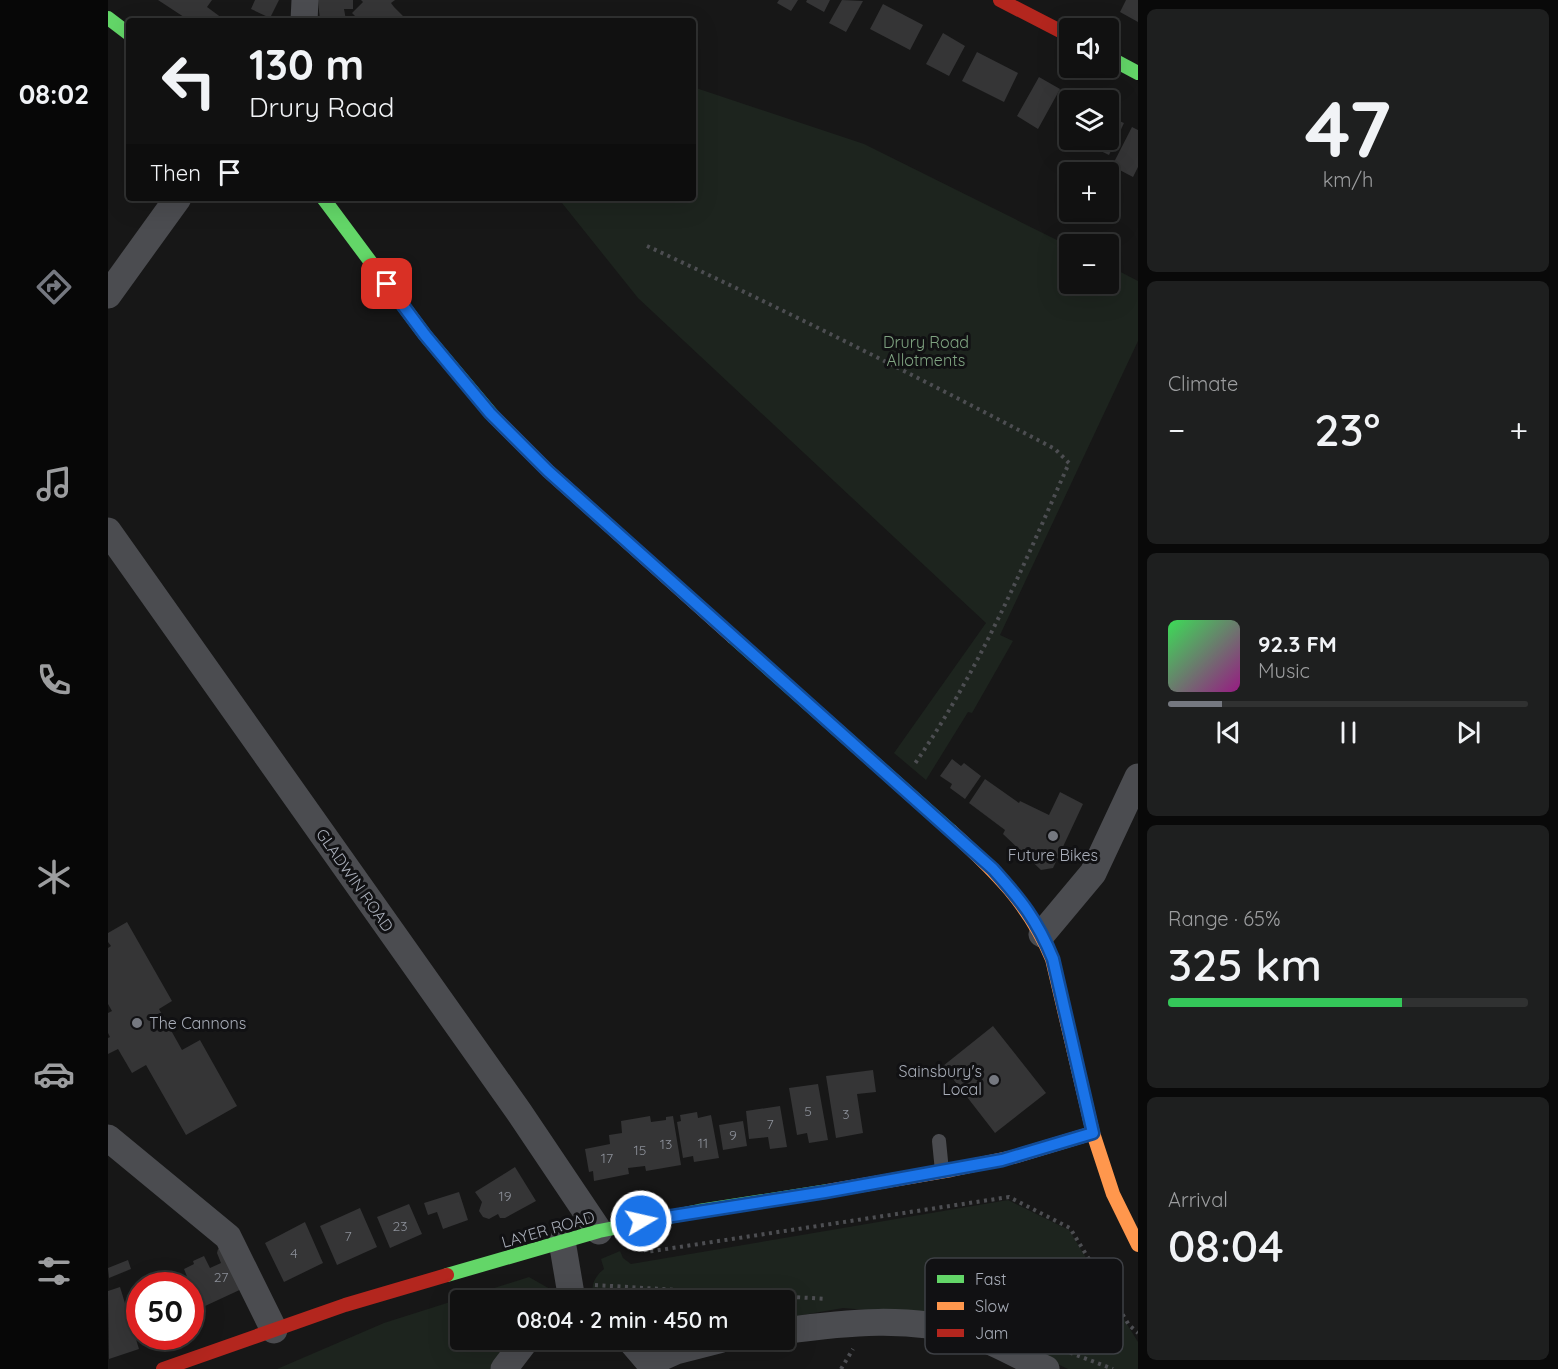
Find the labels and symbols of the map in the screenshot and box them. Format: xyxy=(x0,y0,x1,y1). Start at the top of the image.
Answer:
pin xyxy=(361,258,412,309)
park label: Drury Road Allotments xyxy=(883,332,969,370)
street label: GLADWIN ROAD xyxy=(312,825,398,935)
marker: Future Bikes xyxy=(1046,829,1060,843)
place label: Future Bikes xyxy=(1008,845,1098,865)
place label: The Cannons xyxy=(149,1013,246,1033)
marker: The Cannons xyxy=(130,1016,144,1030)
place label: Sainsbury's Local xyxy=(898,1061,982,1099)
marker: Sainsbury's Local xyxy=(987,1073,1001,1087)
house number: 5 xyxy=(804,1102,812,1120)
house number: 3 xyxy=(842,1105,850,1123)
house number: 7 xyxy=(766,1115,774,1133)
house number: 9 xyxy=(729,1126,737,1144)
house number: 11 xyxy=(698,1134,708,1152)
house number: 13 xyxy=(660,1135,672,1153)
house number: 15 xyxy=(634,1141,646,1159)
house number: 17 xyxy=(601,1149,613,1167)
house number: 19 xyxy=(499,1187,512,1205)
position arrow xyxy=(609,1189,673,1253)
street label: LAYER ROAD xyxy=(499,1206,597,1252)
house number: 23 xyxy=(392,1217,408,1235)
house number: 7 xyxy=(344,1227,352,1245)
house number: 4 xyxy=(290,1244,298,1262)
legend xyxy=(925,1258,1123,1354)
house number: 27 xyxy=(214,1268,228,1286)
text: Fast xyxy=(975,1269,1006,1289)
speed limit sign: 50 xyxy=(126,1272,204,1350)
text: Slow xyxy=(975,1296,1009,1316)
text: Jam xyxy=(975,1323,1008,1343)

